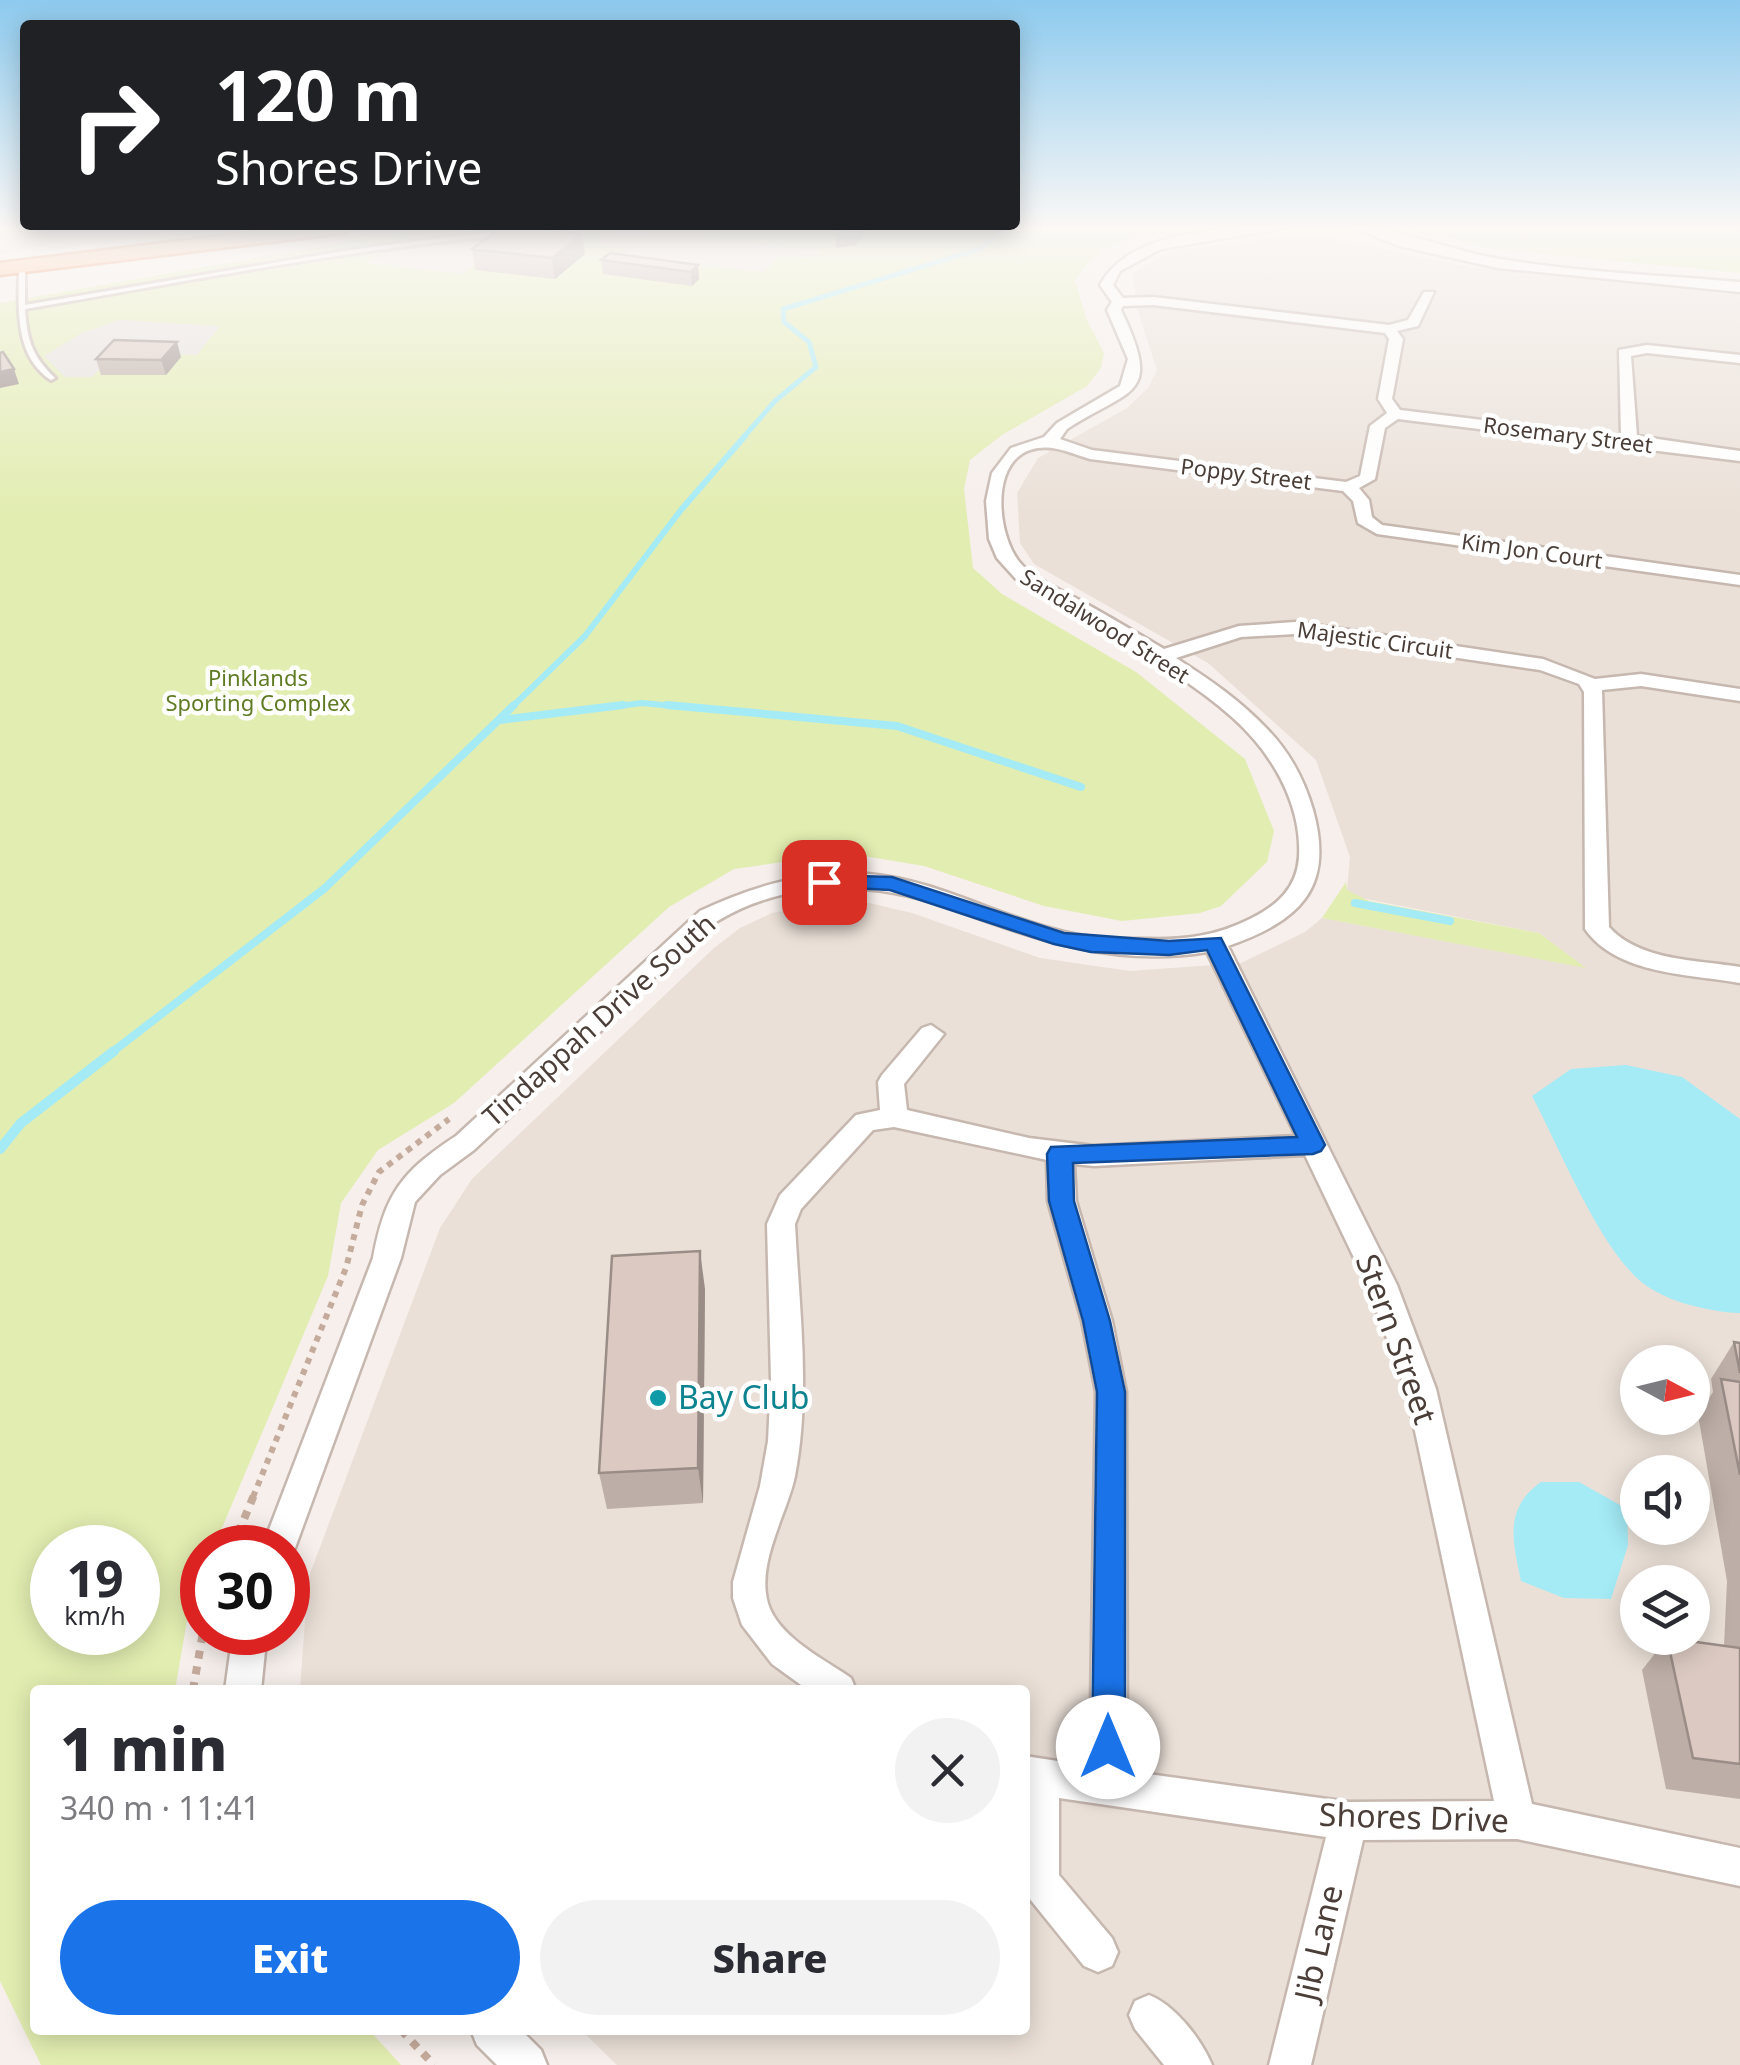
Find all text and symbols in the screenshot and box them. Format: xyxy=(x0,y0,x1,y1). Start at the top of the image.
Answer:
text: 120 m xyxy=(215,46,422,142)
icon: right xyxy=(50,60,180,190)
text: Shores Drive xyxy=(215,137,482,198)
street label: Rosemary Street xyxy=(1482,409,1655,459)
street label: Poppy Street xyxy=(1179,450,1313,496)
street label: Kim Jon Court xyxy=(1460,525,1605,575)
street label: Sandalwood Street xyxy=(1015,561,1196,689)
street label: Majestic Circuit xyxy=(1295,613,1455,665)
park label: Pinklands Sporting Complex xyxy=(165,662,351,717)
pin xyxy=(782,840,867,925)
icon: arrive xyxy=(797,855,852,910)
street label: Tindappah Drive South xyxy=(474,904,723,1134)
street label: Stern Street xyxy=(1347,1248,1448,1429)
north arrow xyxy=(1620,1345,1710,1435)
map controls xyxy=(1620,1345,1710,1655)
place label: Bay Club xyxy=(678,1375,809,1418)
marker: Bay Club xyxy=(647,1387,669,1409)
button: sound xyxy=(1620,1455,1710,1545)
speed limit sign: 30 xyxy=(180,1525,310,1655)
text: 19 xyxy=(66,1544,124,1612)
button: layers xyxy=(1620,1565,1710,1655)
text: km/h xyxy=(64,1598,126,1632)
position arrow xyxy=(1056,1695,1160,1799)
text: 1 min xyxy=(60,1707,228,1789)
button: close xyxy=(895,1718,1000,1823)
text: 340 m · 11:41 xyxy=(60,1786,260,1829)
street label: Shores Drive xyxy=(1318,1792,1510,1841)
street label: Jib Lane xyxy=(1283,1881,1352,2008)
button: Exit xyxy=(60,1900,520,2015)
button: Share xyxy=(540,1900,1000,2015)

